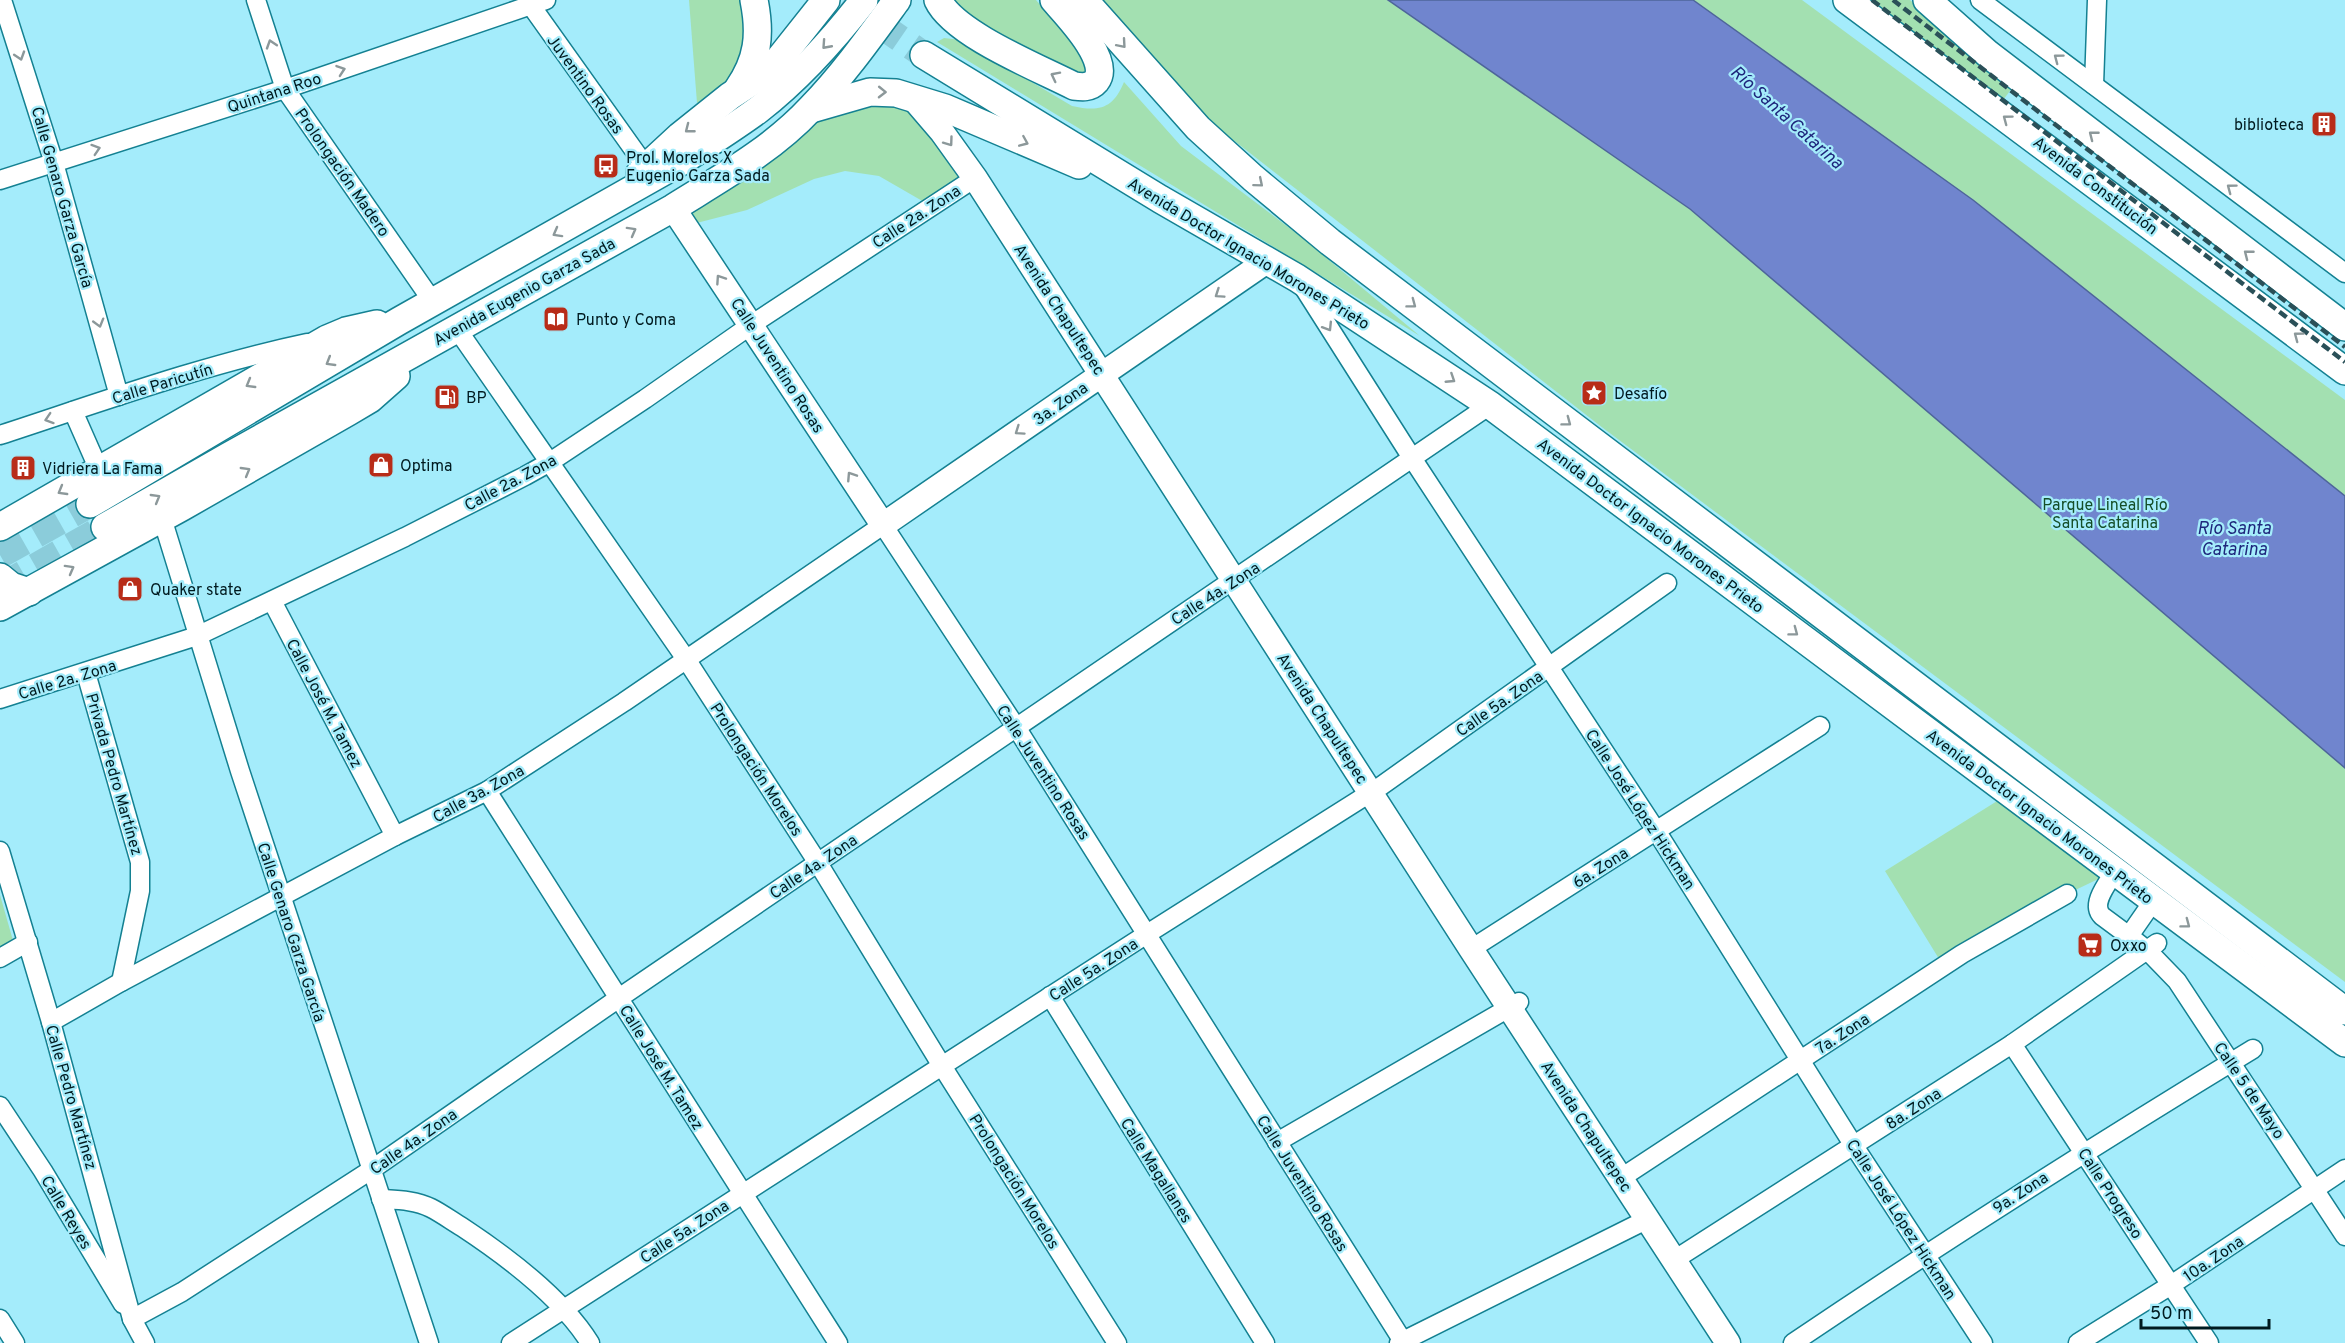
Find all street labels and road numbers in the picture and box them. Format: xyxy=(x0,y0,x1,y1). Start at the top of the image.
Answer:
street label: Juventino Rosas xyxy=(542,32,627,139)
street label: Quintana Roo xyxy=(225,69,324,119)
street label: Calle Genaro Garza García xyxy=(26,105,97,290)
street label: Prolongación Madero xyxy=(290,105,393,241)
street label: Avenida Constitución xyxy=(2028,133,2161,240)
street label: Avenida Doctor Ignacio Morones Prieto xyxy=(1123,174,1373,335)
street label: Calle 2a. Zona xyxy=(869,182,965,254)
street label: Avenida Eugenio Garza Sada xyxy=(431,234,619,351)
street label: Avenida Chapultepec xyxy=(1008,241,1108,379)
street label: Calle Juventino Rosas xyxy=(725,295,827,437)
street label: Calle Paricutín xyxy=(110,360,215,410)
street label: 3a. Zona xyxy=(1030,379,1092,431)
street label: Avenida Doctor Ignacio Morones Prieto xyxy=(1532,435,1767,619)
street label: Calle 2a. Zona xyxy=(461,451,561,516)
street label: Calle 4a. Zona xyxy=(1168,559,1264,631)
street label: Calle José M. Tamez xyxy=(281,636,366,772)
street label: Avenida Chapultepec xyxy=(1271,650,1371,788)
street label: Calle 2a. Zona xyxy=(16,656,119,705)
street label: Calle 5a. Zona xyxy=(1453,667,1548,742)
street label: Privada Pedro Martínez xyxy=(80,691,146,858)
street label: Prolongación Morelos xyxy=(705,700,806,841)
street label: Calle Juventino Rosas xyxy=(991,702,1093,844)
street label: Calle José López Hickman xyxy=(1580,726,1699,894)
street label: Avenida Doctor Ignacio Morones Prieto xyxy=(1921,726,2156,910)
street label: Calle 3a. Zona xyxy=(430,761,528,828)
street label: Calle 4a. Zona xyxy=(766,831,862,904)
street label: Calle Genaro Garza García xyxy=(252,840,329,1025)
street label: 6a. Zona xyxy=(1570,844,1633,894)
street label: Calle 5a. Zona xyxy=(1046,935,1142,1007)
street label: Calle José M. Tamez xyxy=(614,1002,707,1134)
street label: 7a. Zona xyxy=(1812,1010,1874,1059)
street label: Calle Pedro Martínez xyxy=(40,1023,100,1172)
street label: Calle 5 de Mayo xyxy=(2209,1039,2288,1143)
street label: Avenida Chapultepec xyxy=(1535,1058,1635,1196)
street label: 8a. Zona xyxy=(1883,1084,1946,1135)
street label: Calle 4a. Zona xyxy=(367,1105,462,1180)
street label: Prolongación Morelos xyxy=(964,1111,1063,1253)
street label: Calle Juventino Rosas xyxy=(1251,1112,1351,1256)
street label: Calle Magallanes xyxy=(1115,1115,1196,1227)
street label: Calle José López Hickman xyxy=(1841,1136,1960,1304)
street label: Calle Progreso xyxy=(2073,1145,2146,1243)
street label: 9a. Zona xyxy=(1990,1168,2052,1219)
street label: Calle Reyes xyxy=(35,1173,95,1253)
street label: Calle 5a. Zona xyxy=(637,1197,733,1269)
street label: 10a. Zona xyxy=(2180,1232,2248,1287)

